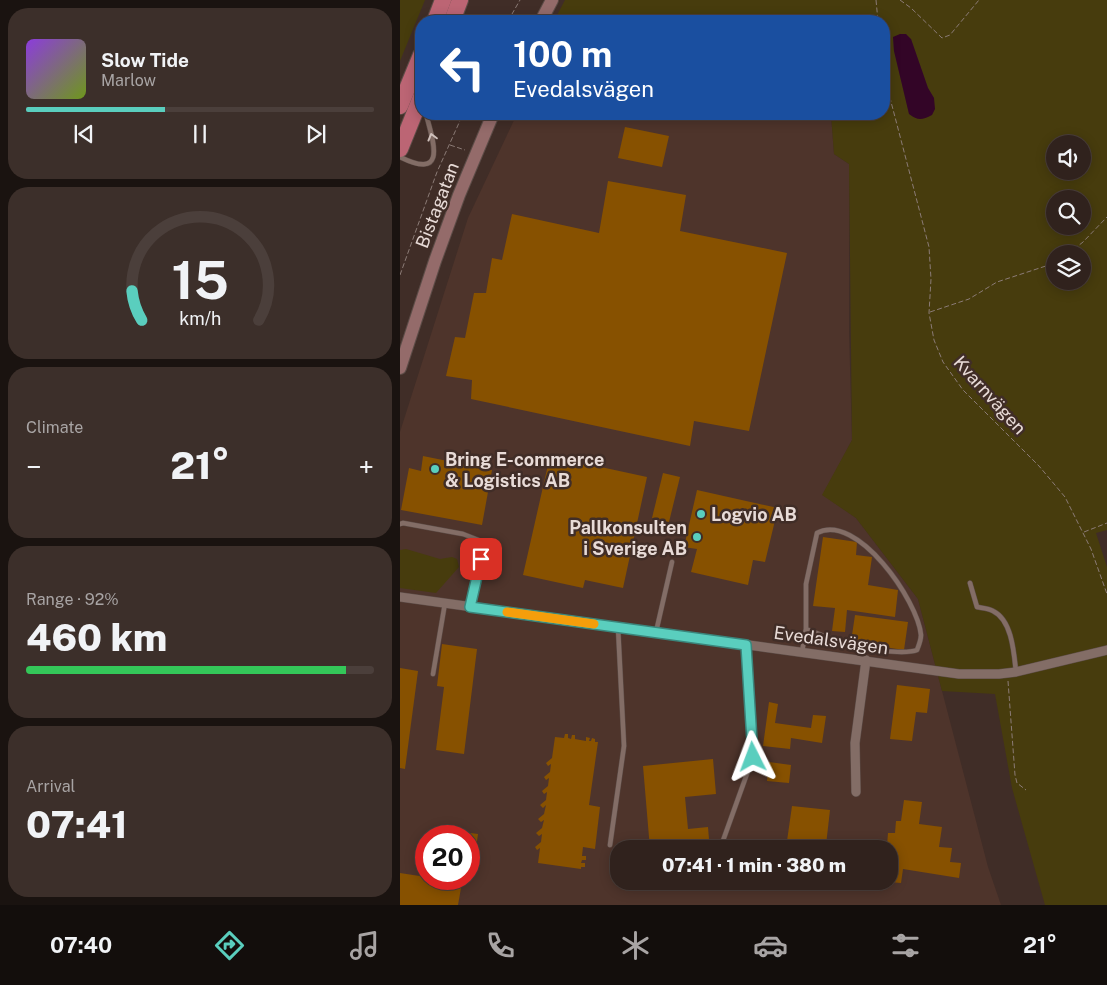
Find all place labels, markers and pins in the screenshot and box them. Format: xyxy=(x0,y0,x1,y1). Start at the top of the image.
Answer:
place label: Bring E-commerce & Logistics AB xyxy=(445,449,604,491)
marker: Bring E-commerce & Logistics AB xyxy=(429,463,441,475)
place label: Logvio AB xyxy=(711,504,797,525)
marker: Logvio AB xyxy=(695,508,707,520)
place label: Pallkonsulten i Sverige AB xyxy=(569,517,687,559)
marker: Pallkonsulten i Sverige AB xyxy=(691,531,703,543)
pin xyxy=(460,538,502,580)

